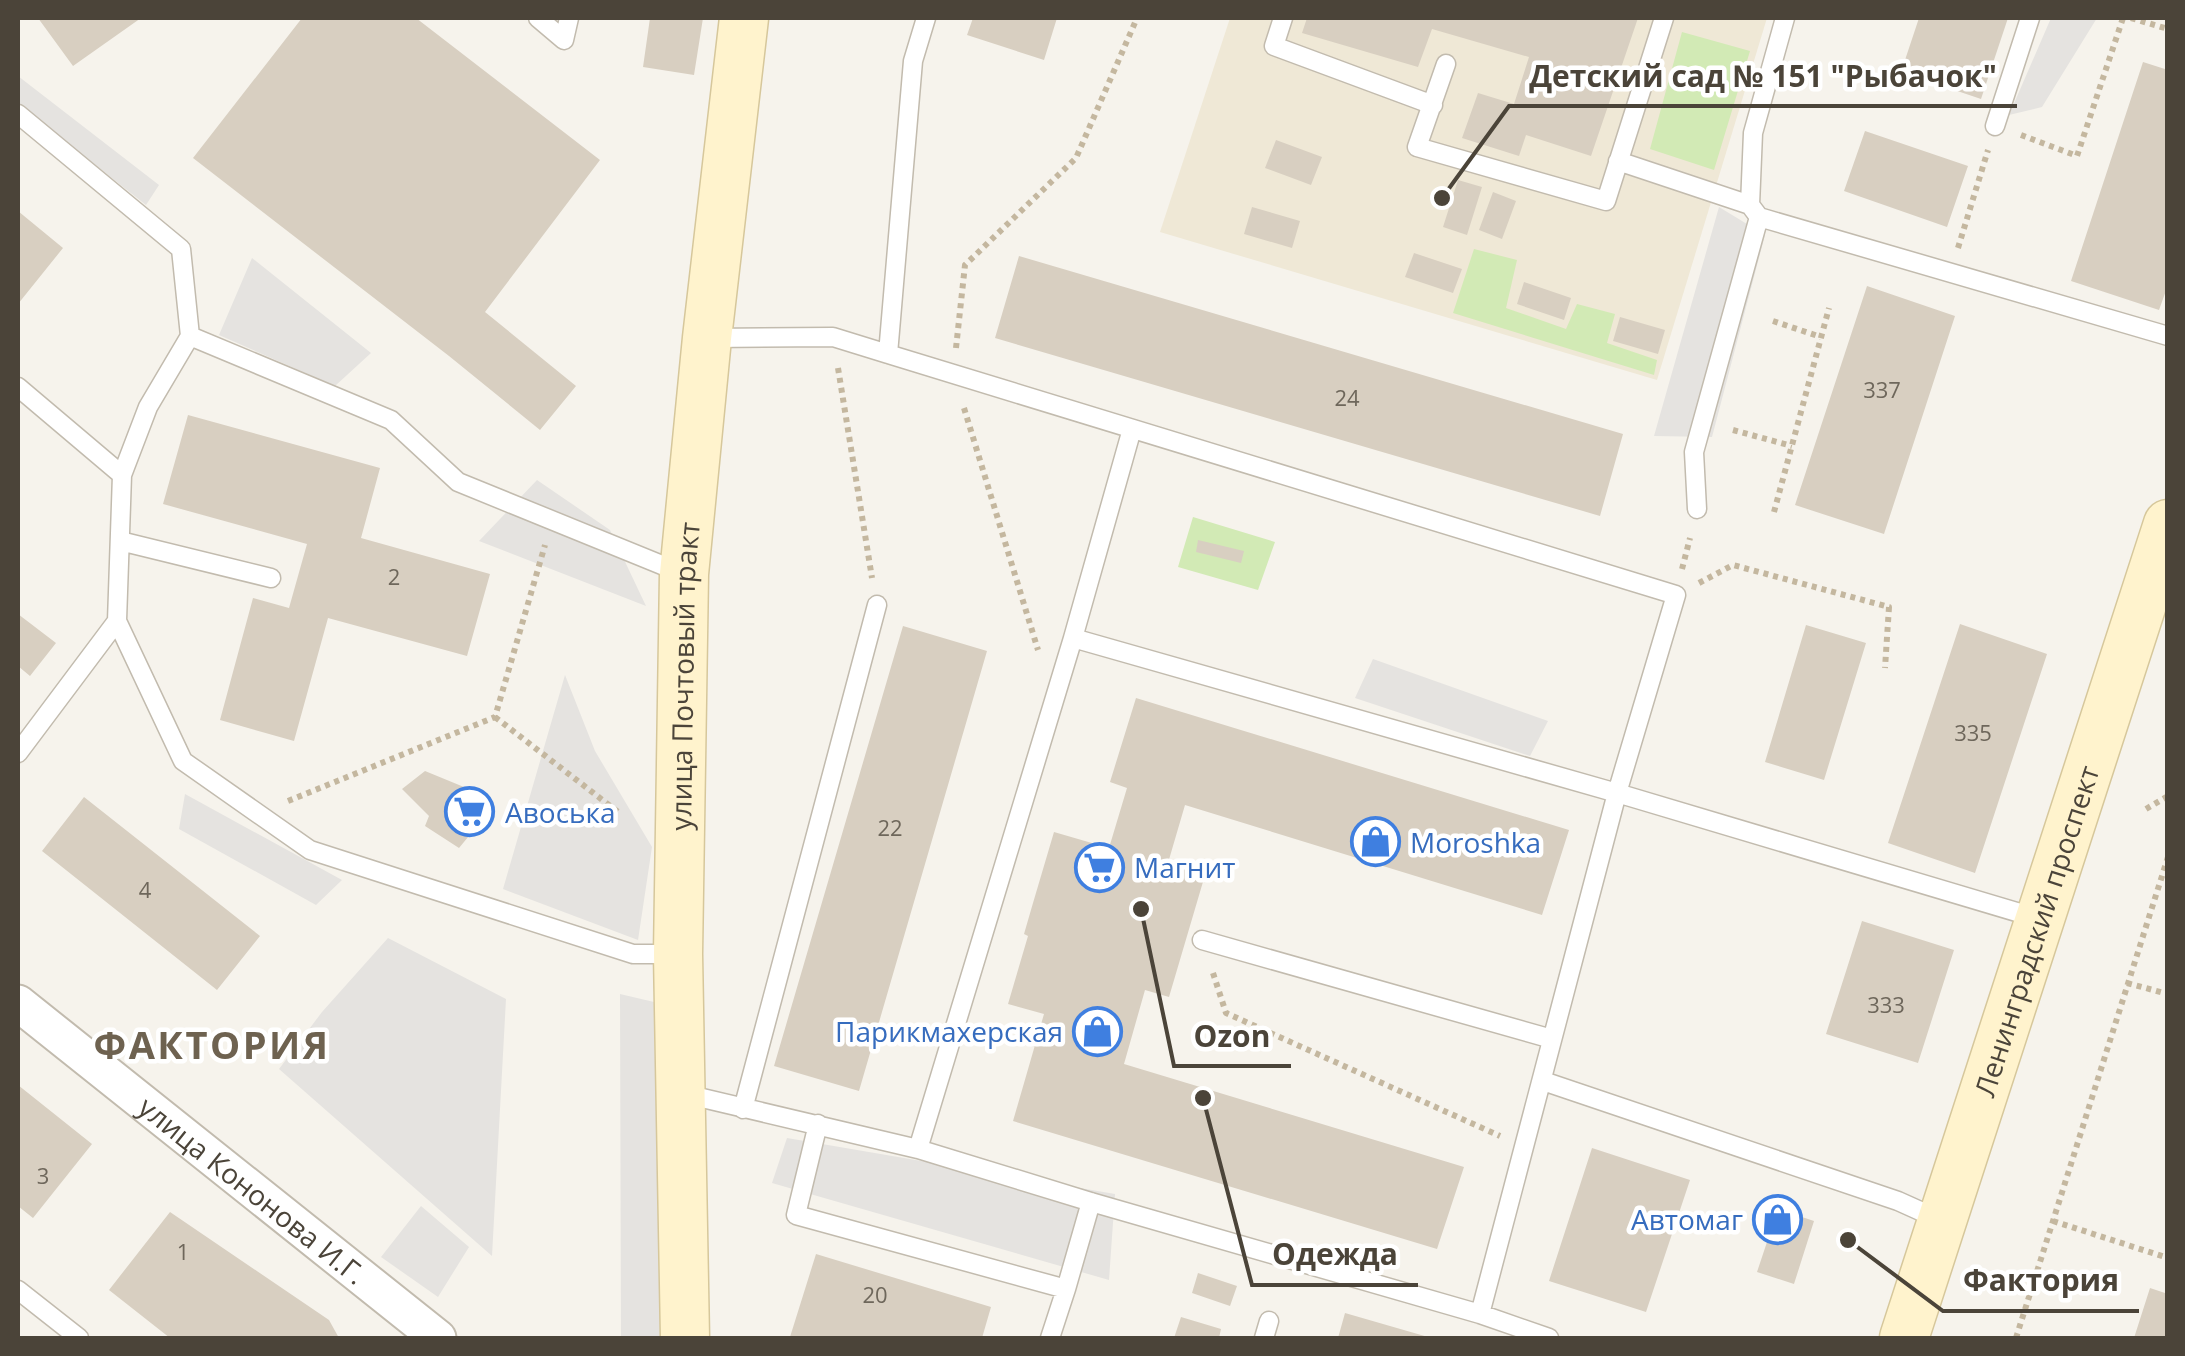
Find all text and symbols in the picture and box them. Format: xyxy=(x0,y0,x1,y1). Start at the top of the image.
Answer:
callout: Детский сад № 151 "Рыбачок" xyxy=(1509,46,2017,106)
text: Детский сад № 151 "Рыбачок" xyxy=(1529,55,1997,96)
house number: 337 xyxy=(1863,374,1901,404)
house number: 24 xyxy=(1334,382,1360,412)
street label: улица Почтовый тракт xyxy=(661,520,708,831)
house number: 2 xyxy=(388,561,400,591)
house number: 335 xyxy=(1954,717,1992,747)
street label: Ленинградский проспект xyxy=(1965,761,2107,1101)
supermarket icon: Авоська xyxy=(444,786,496,838)
place label: Авоська xyxy=(505,793,616,831)
house number: 22 xyxy=(877,812,903,842)
shop icon: Moroshka xyxy=(1349,816,1401,868)
place label: Moroshka xyxy=(1410,823,1541,861)
supermarket icon: Магнит xyxy=(1073,841,1125,893)
place label: Магнит xyxy=(1134,848,1236,886)
house number: 4 xyxy=(139,874,152,904)
house number: 333 xyxy=(1867,989,1905,1019)
shop icon: Парикмахерская xyxy=(1072,1005,1124,1057)
callout: Ozon xyxy=(1174,1006,1291,1066)
place label: Парикмахерская xyxy=(835,1012,1063,1050)
text: Ozon xyxy=(1194,1015,1270,1056)
district label: ФАКТОРИЯ xyxy=(93,1018,331,1070)
street label: улица Кононова И.Г. xyxy=(131,1088,374,1292)
house number: 3 xyxy=(37,1160,49,1190)
shop icon: Автомаг xyxy=(1752,1193,1804,1245)
place label: Автомаг xyxy=(1631,1200,1743,1238)
callout: Одежда xyxy=(1252,1225,1418,1285)
text: Одежда xyxy=(1272,1233,1398,1274)
house number: 1 xyxy=(177,1236,189,1266)
callout: Фактория xyxy=(1943,1251,2139,1311)
text: Фактория xyxy=(1963,1259,2119,1300)
house number: 20 xyxy=(862,1279,888,1309)

